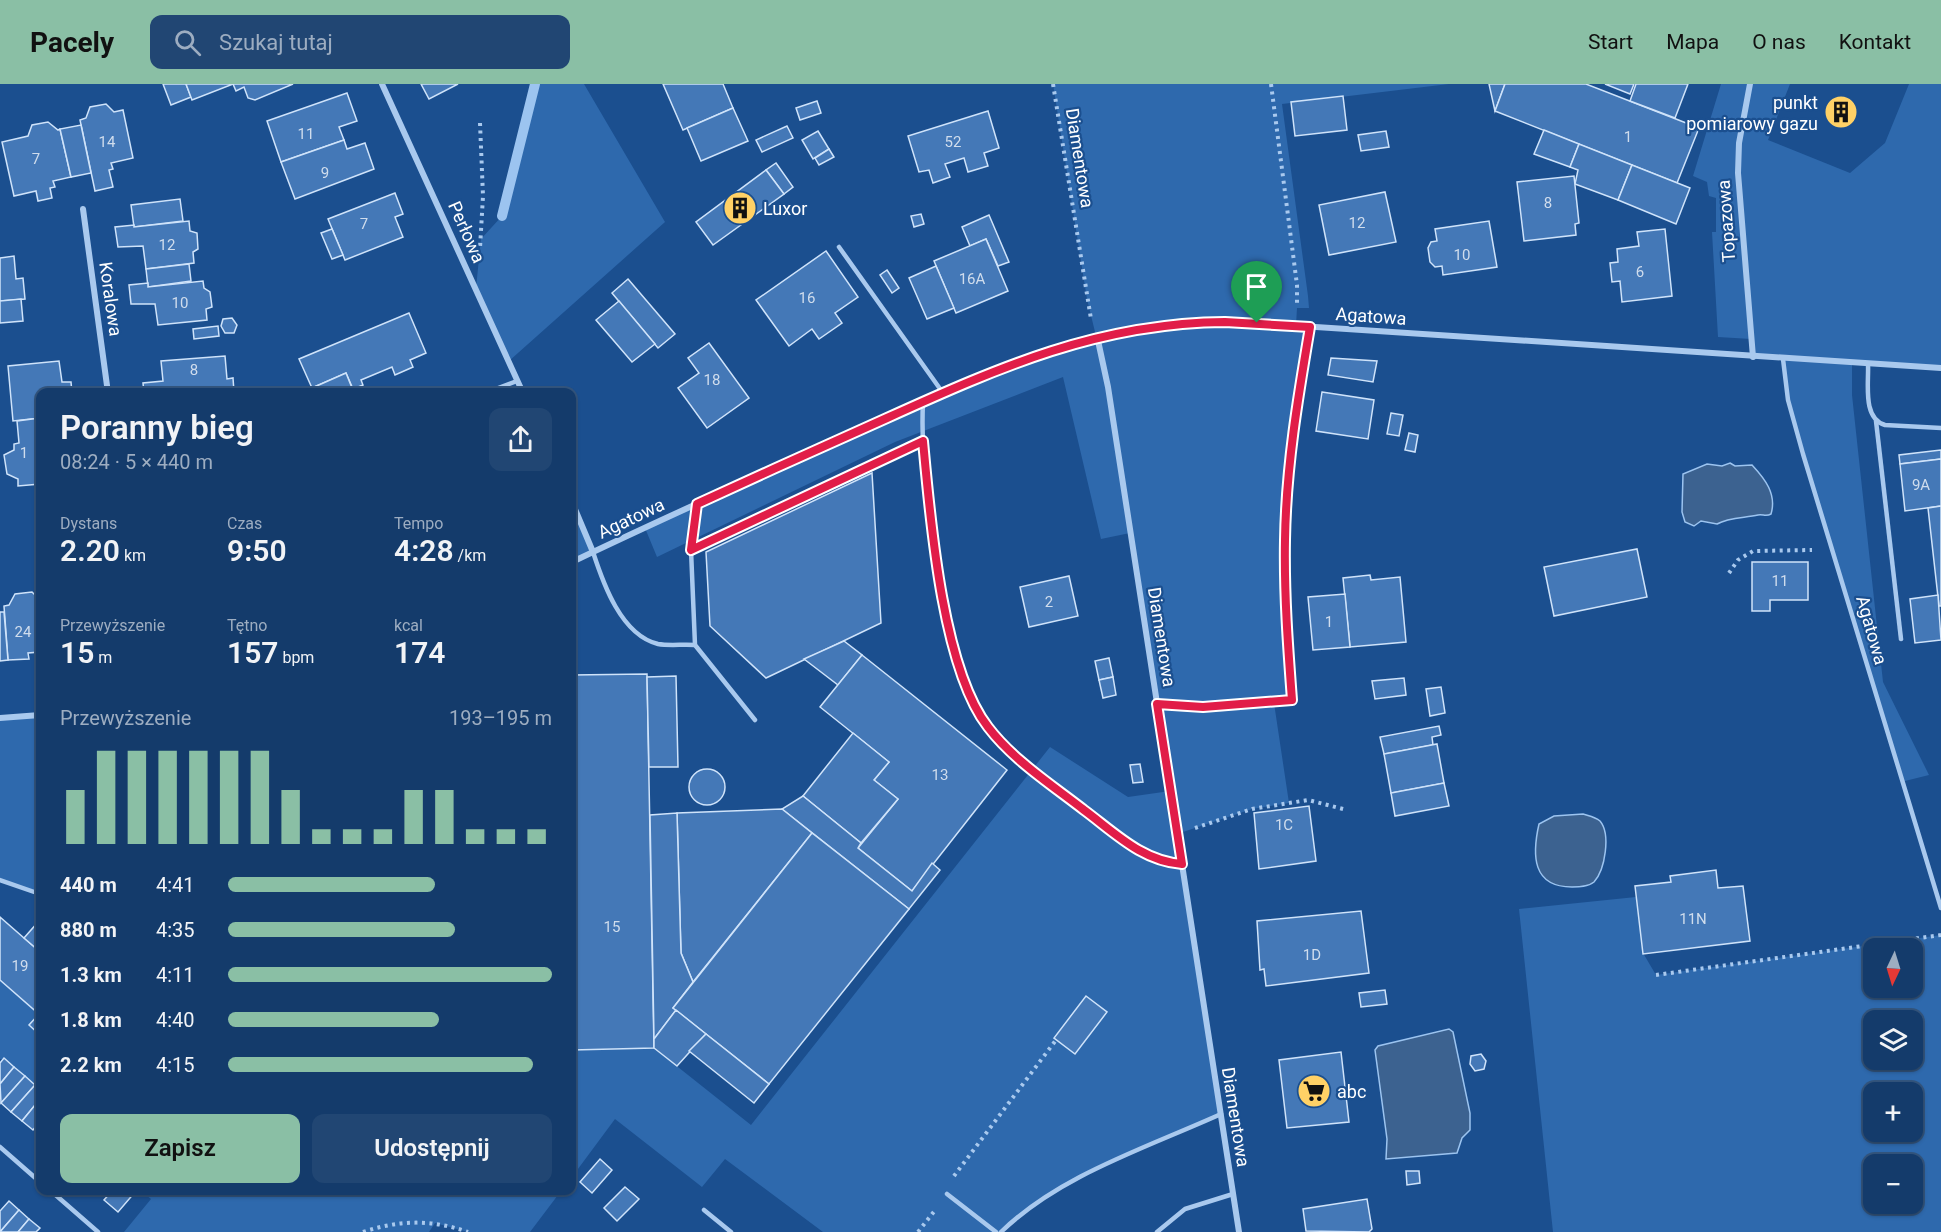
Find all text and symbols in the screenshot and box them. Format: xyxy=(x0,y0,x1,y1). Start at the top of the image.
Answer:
search box xyxy=(150,15,570,69)
text: Pacely xyxy=(30,26,114,59)
icon: search xyxy=(171,26,204,59)
text: Szukaj tutaj xyxy=(219,30,333,55)
text: Start xyxy=(1588,30,1633,54)
text: Mapa xyxy=(1666,30,1719,54)
text: O nas xyxy=(1752,30,1806,54)
text: Kontakt xyxy=(1839,30,1911,54)
place label: punkt pomiarowy gazu xyxy=(1686,92,1818,134)
building icon: punkt pomiarowy gazu xyxy=(1823,94,1859,130)
street label: Diamentowa xyxy=(1062,107,1098,209)
house number: 11 xyxy=(298,125,314,143)
house number: 1 xyxy=(1624,128,1632,146)
house number: 14 xyxy=(99,133,116,151)
house number: 52 xyxy=(945,133,961,151)
house number: 7 xyxy=(32,150,40,168)
house number: 9 xyxy=(321,164,329,182)
street label: Topazowa xyxy=(1713,179,1739,263)
building icon: Luxor xyxy=(722,190,758,226)
house number: 8 xyxy=(1544,194,1552,212)
street label: Perłowa xyxy=(444,198,490,266)
place label: Luxor xyxy=(763,198,807,219)
house number: 12 xyxy=(1349,214,1365,232)
house number: 7 xyxy=(360,215,368,233)
house number: 12 xyxy=(159,236,175,254)
house number: 10 xyxy=(1454,246,1470,264)
street label: Koralowa xyxy=(95,260,127,338)
pin xyxy=(1231,261,1282,323)
house number: 6 xyxy=(1636,263,1644,281)
house number: 16A xyxy=(959,270,986,288)
icon: arrive xyxy=(1240,270,1273,303)
house number: 16 xyxy=(799,289,815,307)
house number: 10 xyxy=(172,294,188,312)
street label: Agatowa xyxy=(1335,303,1407,329)
house number: 8 xyxy=(190,361,198,379)
house number: 18 xyxy=(704,371,720,389)
text: Poranny bieg xyxy=(60,408,254,447)
button: share xyxy=(489,408,552,471)
house number: 1 xyxy=(20,444,28,462)
text: 08:24 · 5 × 440 m xyxy=(60,450,213,474)
house number: 9A xyxy=(1912,476,1930,494)
street label: Agatowa xyxy=(594,493,668,543)
text: Dystans xyxy=(60,514,117,533)
text: Czas xyxy=(227,514,262,533)
text: Tempo xyxy=(394,514,443,533)
text: 2.20 xyxy=(60,533,120,568)
text: 9:50 xyxy=(227,533,287,568)
text: 4:28 xyxy=(394,533,454,568)
text: km xyxy=(120,546,146,565)
text: /km xyxy=(454,546,486,565)
house number: 11 xyxy=(1772,572,1788,590)
street label: Diamentowa xyxy=(1144,586,1180,688)
house number: 2 xyxy=(1045,593,1053,611)
street label: Agatowa xyxy=(1852,593,1892,667)
house number: 1 xyxy=(1325,613,1333,631)
text: Przewyższenie xyxy=(60,616,165,635)
text: Tętno xyxy=(227,616,267,635)
text: kcal xyxy=(394,616,423,635)
house number: 24 xyxy=(15,623,32,641)
text: 15 xyxy=(60,635,94,670)
text: 157 xyxy=(227,635,278,670)
text: 174 xyxy=(394,635,445,670)
text: m xyxy=(94,648,112,667)
text: bpm xyxy=(278,648,314,667)
text: Przewyższenie xyxy=(60,706,191,730)
text: 193–195 m xyxy=(449,706,552,730)
house number: 13 xyxy=(932,766,948,784)
house number: 1C xyxy=(1275,816,1293,834)
text: 440 m xyxy=(60,873,117,897)
text: 4:41 xyxy=(156,873,195,897)
house number: 11N xyxy=(1679,910,1707,928)
text: 880 m xyxy=(60,918,117,942)
text: 4:35 xyxy=(156,918,195,942)
house number: 15 xyxy=(604,918,620,936)
north arrow xyxy=(1863,938,1923,998)
map controls xyxy=(1863,938,1923,1214)
house number: 1D xyxy=(1303,946,1321,964)
house number: 19 xyxy=(12,957,28,975)
text: 1.3 km xyxy=(60,963,122,987)
text: 4:11 xyxy=(156,963,195,987)
text: 1.8 km xyxy=(60,1008,122,1032)
text: 4:40 xyxy=(156,1008,195,1032)
button: layers xyxy=(1863,1010,1923,1070)
text: 2.2 km xyxy=(60,1053,122,1077)
text: 4:15 xyxy=(156,1053,195,1077)
street label: Diamentowa xyxy=(1218,1066,1254,1168)
supermarket icon: abc xyxy=(1296,1073,1332,1109)
place label: abc xyxy=(1337,1081,1366,1102)
button: + xyxy=(1863,1082,1923,1142)
button: Zapisz xyxy=(60,1114,300,1183)
button: Udostępnij xyxy=(312,1114,552,1183)
button: − xyxy=(1863,1154,1923,1214)

